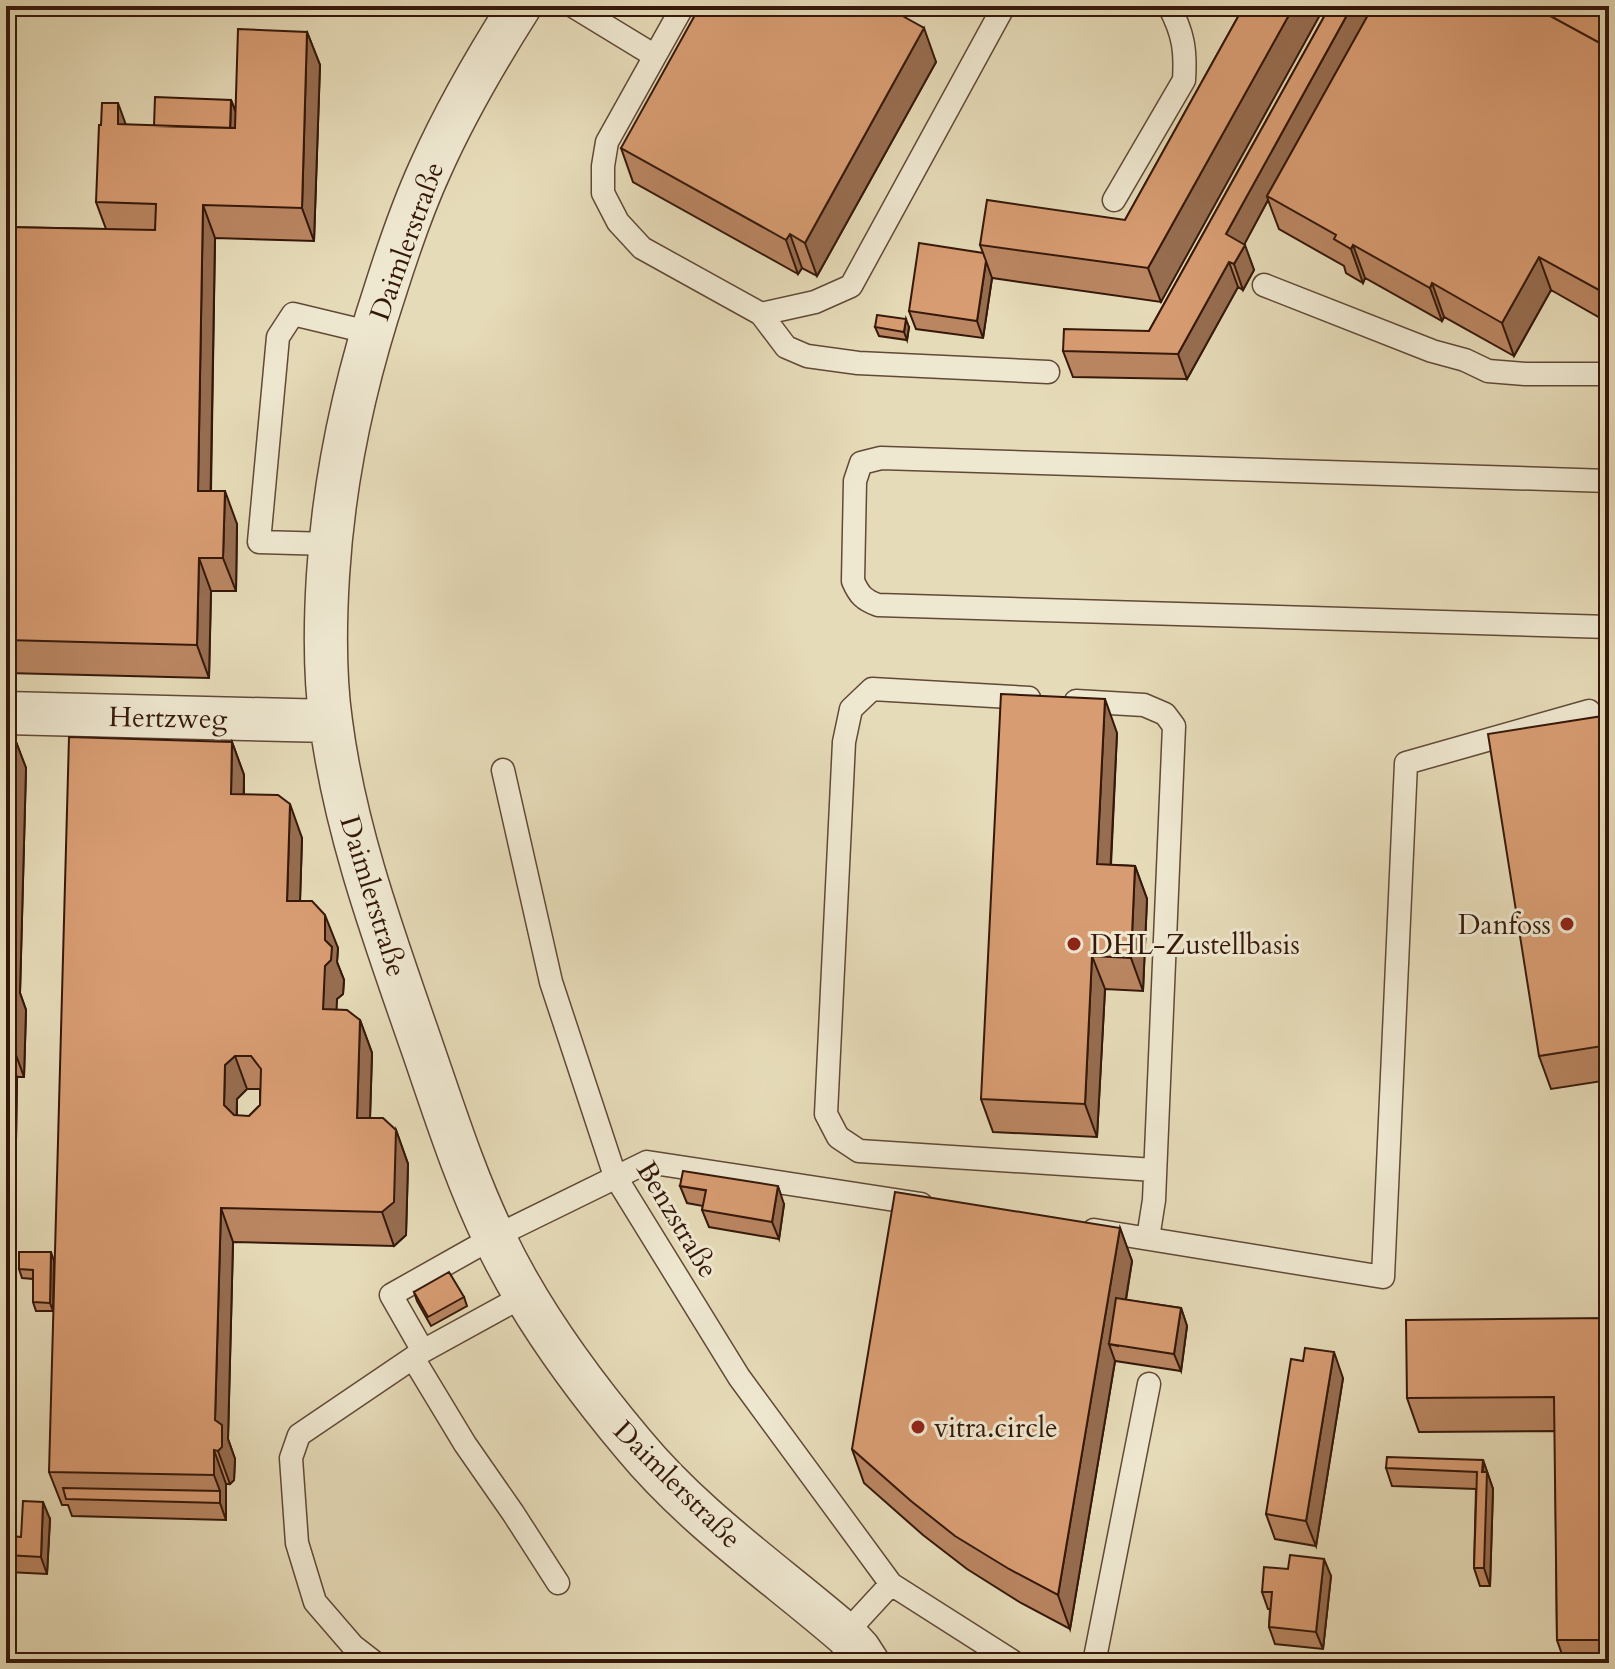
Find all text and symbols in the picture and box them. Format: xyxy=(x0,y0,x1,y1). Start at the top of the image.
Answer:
street label: Daimlerstraße xyxy=(361,157,453,326)
street label: Hertzweg xyxy=(108,698,228,738)
street label: Daimlerstraße xyxy=(331,811,416,981)
place label: Danfoss xyxy=(1458,906,1551,944)
marker: Danfoss xyxy=(1558,915,1576,933)
place label: DHL-Zustellbasis xyxy=(1090,926,1300,964)
marker: DHL-Zustellbasis xyxy=(1065,935,1083,953)
street label: Benzstraße xyxy=(627,1154,727,1285)
place label: vitra.circle xyxy=(934,1409,1058,1447)
street label: Daimlerstraße xyxy=(605,1412,750,1557)
marker: vitra.circle xyxy=(909,1418,927,1436)

